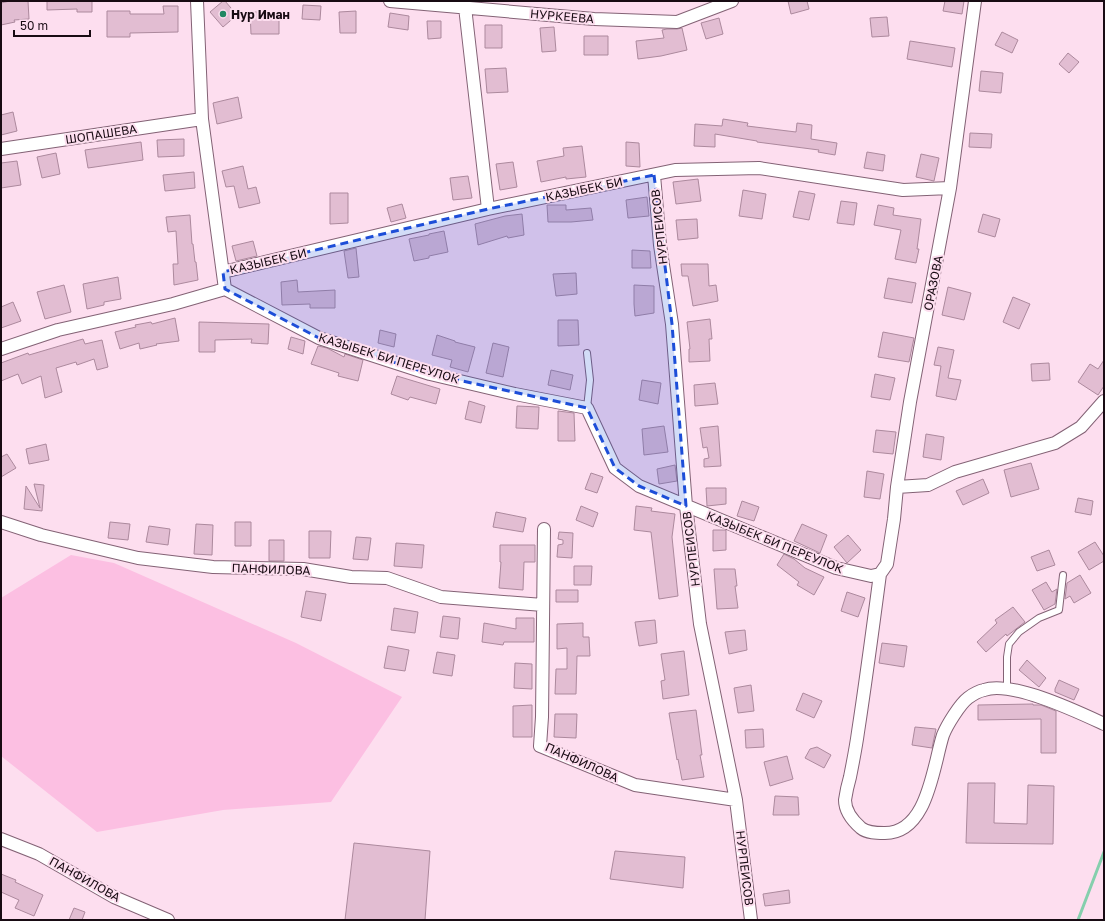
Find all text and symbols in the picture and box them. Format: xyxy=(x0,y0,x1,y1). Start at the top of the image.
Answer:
street label: НУРКЕЕВА xyxy=(530,6,594,26)
place label: Нур Иман xyxy=(231,7,290,22)
marker: Нур Иман xyxy=(218,9,228,19)
scale bar xyxy=(14,12,90,38)
text: 50 m xyxy=(20,18,48,33)
street label: ШОПАШЕВА xyxy=(64,121,138,147)
street label: КАЗЫБЕК БИ xyxy=(544,173,624,205)
street label: НУРПЕИСОВ xyxy=(648,189,670,265)
street label: КАЗЫБЕК БИ xyxy=(228,245,308,277)
street label: ОРАЗОВА xyxy=(920,254,946,312)
street label: КАЗЫБЕК БИ ПЕРЕУЛОК xyxy=(317,329,462,387)
street label: КАЗЫБЕК БИ ПЕРЕУЛОК xyxy=(704,508,846,577)
street label: НУРПЕИСОВ xyxy=(679,511,703,587)
street label: ПАНФИЛОВА xyxy=(231,560,311,578)
street label: ПАНФИЛОВА xyxy=(543,739,621,785)
street label: НУРПЕИСОВ xyxy=(733,830,757,906)
street label: ПАНФИЛОВА xyxy=(47,853,123,905)

